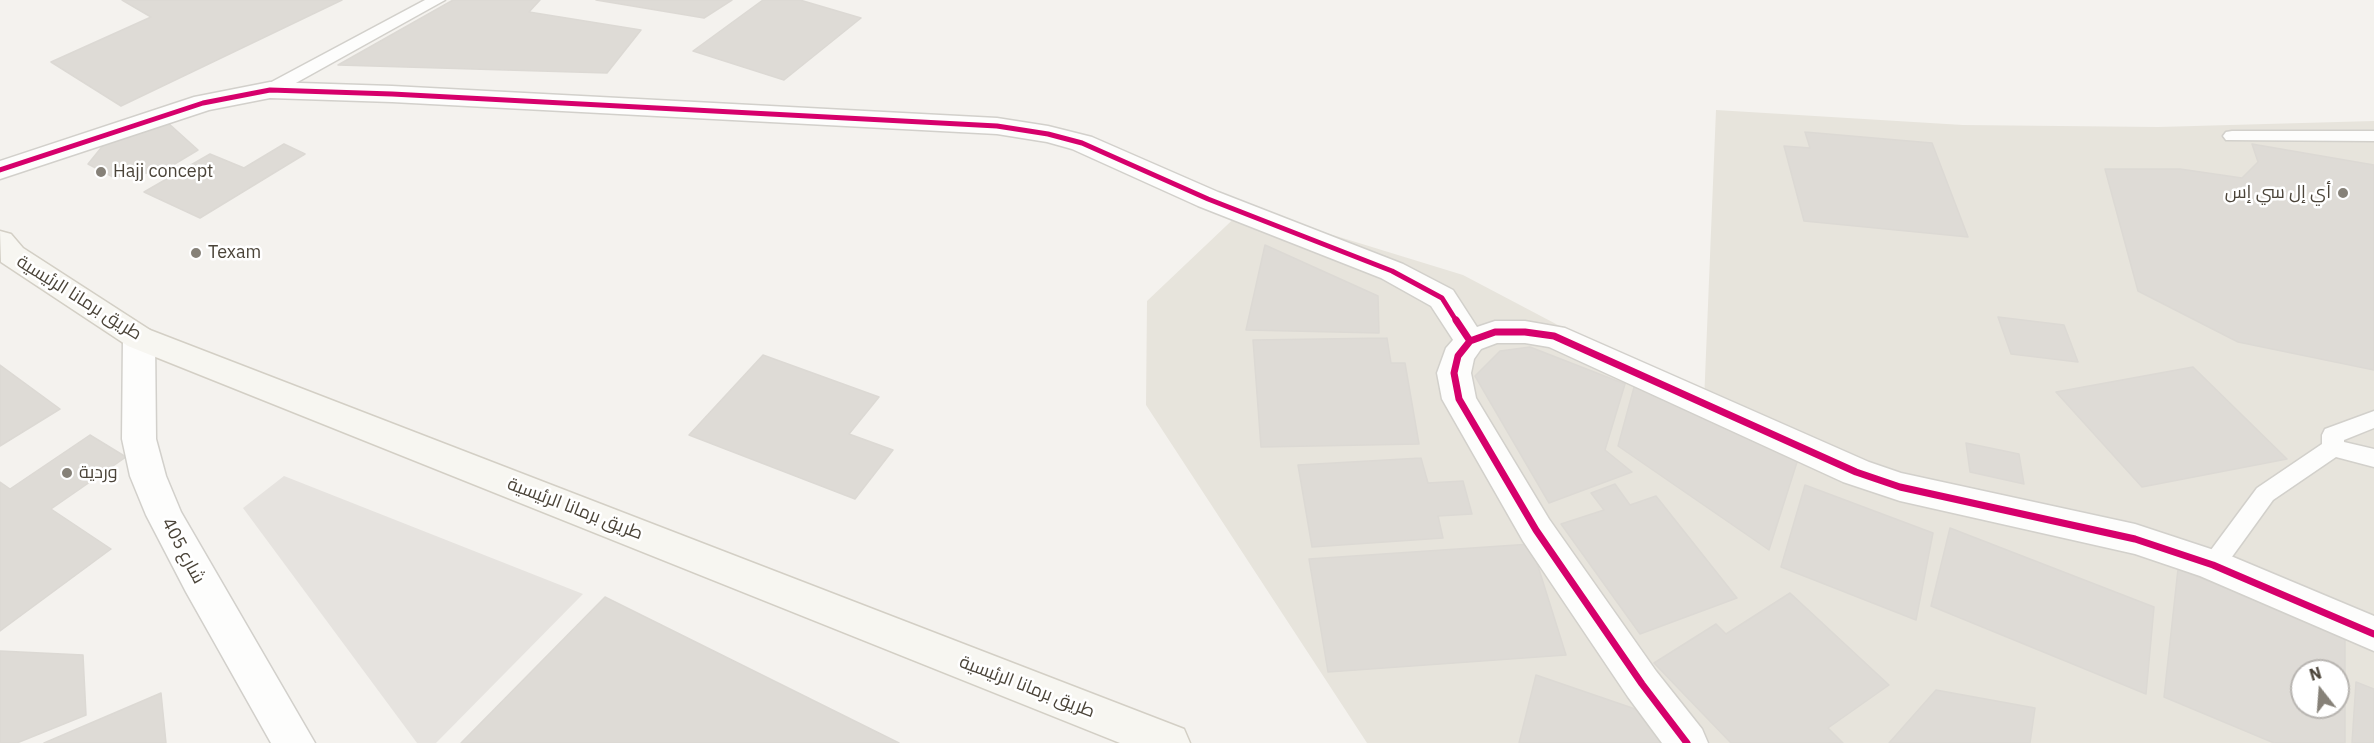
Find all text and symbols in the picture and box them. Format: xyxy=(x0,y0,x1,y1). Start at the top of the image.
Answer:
place label: Hajj concept xyxy=(113,161,213,183)
marker: Hajj concept xyxy=(94,165,108,179)
place label: أي إل سي إس xyxy=(2225,182,2331,204)
marker: أي إل سي إس xyxy=(2336,186,2350,200)
place label: Texam xyxy=(208,242,261,264)
marker: Texam xyxy=(189,246,203,260)
street label: طريق برمانا الرئيسية xyxy=(13,251,145,345)
place label: وردية xyxy=(79,462,117,484)
marker: وردية xyxy=(60,466,74,480)
street label: طريق برمانا الرئيسية xyxy=(504,473,646,545)
street label: شارع 405 xyxy=(157,514,209,588)
street label: طريق برمانا الرئيسية xyxy=(956,651,1098,723)
north arrow xyxy=(2290,659,2350,719)
text: N xyxy=(2307,662,2324,685)

